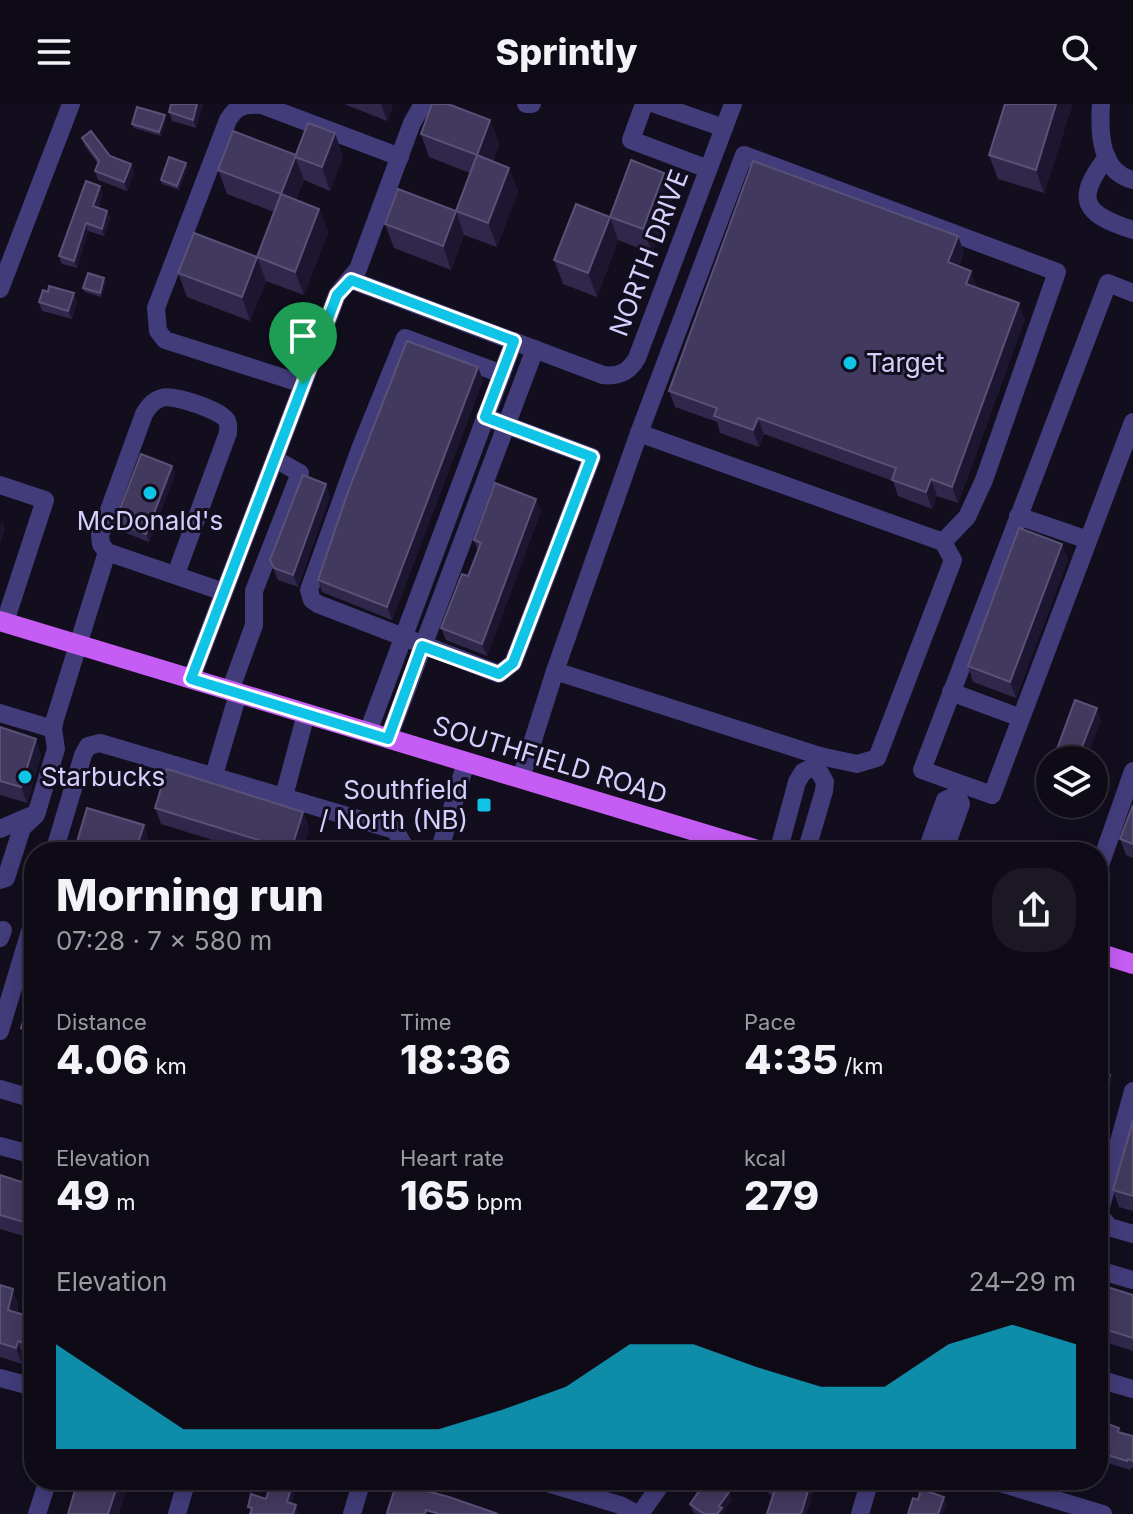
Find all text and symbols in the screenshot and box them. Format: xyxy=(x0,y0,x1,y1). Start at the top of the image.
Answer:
icon: menu xyxy=(32,30,76,74)
text: Sprintly xyxy=(496,30,637,74)
icon: search xyxy=(1057,30,1101,74)
street label: NORTH DRIVE xyxy=(603,165,694,340)
pin xyxy=(269,302,337,384)
icon: arrive xyxy=(281,314,325,358)
place label: Target xyxy=(866,347,944,378)
marker: Target xyxy=(841,354,859,372)
marker: McDonald's xyxy=(141,484,159,502)
place label: McDonald's xyxy=(77,505,223,536)
street label: SOUTHFIELD ROAD xyxy=(429,709,671,810)
map controls xyxy=(1036,746,1108,818)
button: layers xyxy=(1036,746,1108,818)
place label: Starbucks xyxy=(41,761,165,792)
marker: Starbucks xyxy=(16,768,34,786)
place label: Southfield / North (NB) xyxy=(319,774,468,835)
marker: Southfield / North (NB) xyxy=(475,796,493,814)
text: Morning run xyxy=(56,868,324,922)
button: share xyxy=(992,868,1076,952)
text: 07:28 · 7 × 580 m xyxy=(56,925,272,956)
text: Distance xyxy=(56,1009,147,1035)
text: Time xyxy=(400,1009,452,1035)
text: Pace xyxy=(744,1009,796,1035)
text: 4.06 xyxy=(56,1035,149,1084)
text: 18:36 xyxy=(400,1035,511,1084)
text: 4:35 xyxy=(744,1035,838,1084)
text: km xyxy=(149,1053,187,1079)
text: /km xyxy=(838,1053,883,1079)
text: Elevation xyxy=(56,1145,150,1171)
text: Heart rate xyxy=(400,1145,504,1171)
text: kcal xyxy=(744,1145,786,1171)
text: 49 xyxy=(56,1171,110,1220)
text: 165 xyxy=(400,1171,470,1220)
text: 279 xyxy=(744,1171,819,1220)
text: m xyxy=(110,1189,135,1215)
text: bpm xyxy=(470,1189,523,1215)
text: Elevation xyxy=(56,1266,167,1297)
text: 24–29 m xyxy=(969,1266,1076,1297)

